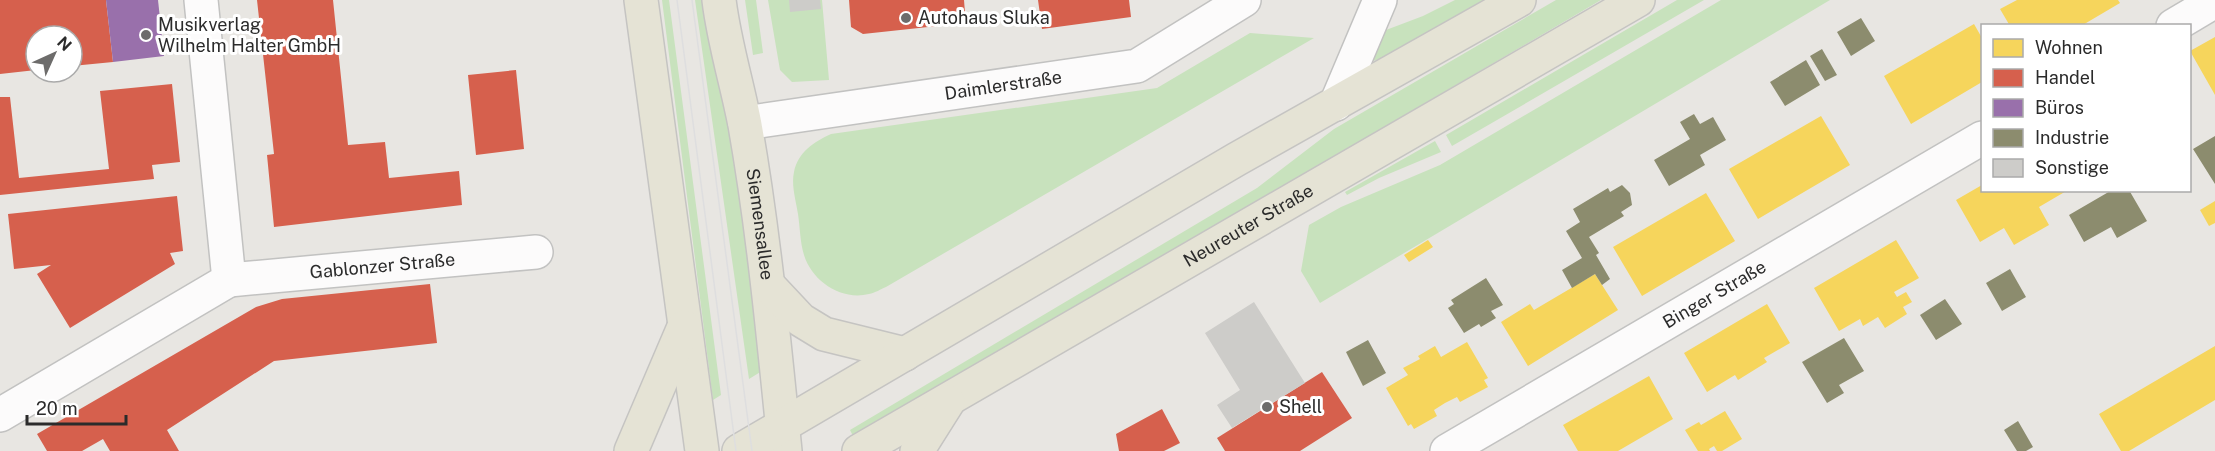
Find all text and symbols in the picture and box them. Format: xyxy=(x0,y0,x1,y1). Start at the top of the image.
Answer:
place label: Autohaus Sluka xyxy=(918,7,1050,28)
marker: Autohaus Sluka xyxy=(899,11,913,25)
place label: Musikverlag Wilhelm Halter GmbH xyxy=(158,14,341,56)
north arrow xyxy=(24,24,84,84)
legend xyxy=(1981,24,2191,192)
marker: Musikverlag Wilhelm Halter GmbH xyxy=(139,28,153,42)
text: N xyxy=(53,33,75,55)
text: Wohnen xyxy=(2035,37,2103,58)
street label: Daimlerstraße xyxy=(943,66,1063,104)
text: Handel xyxy=(2035,67,2095,88)
text: Büros xyxy=(2035,97,2084,118)
text: Industrie xyxy=(2035,127,2109,148)
text: Sonstige xyxy=(2035,157,2109,178)
street label: Siemensallee xyxy=(742,167,778,281)
street label: Neureuter Straße xyxy=(1180,179,1317,271)
street label: Gablonzer Straße xyxy=(309,248,456,283)
street label: Binger Straße xyxy=(1659,256,1770,332)
scale bar xyxy=(27,388,126,426)
place label: Shell xyxy=(1279,396,1322,417)
text: 20 m xyxy=(36,398,78,419)
marker: Shell xyxy=(1260,400,1274,414)

